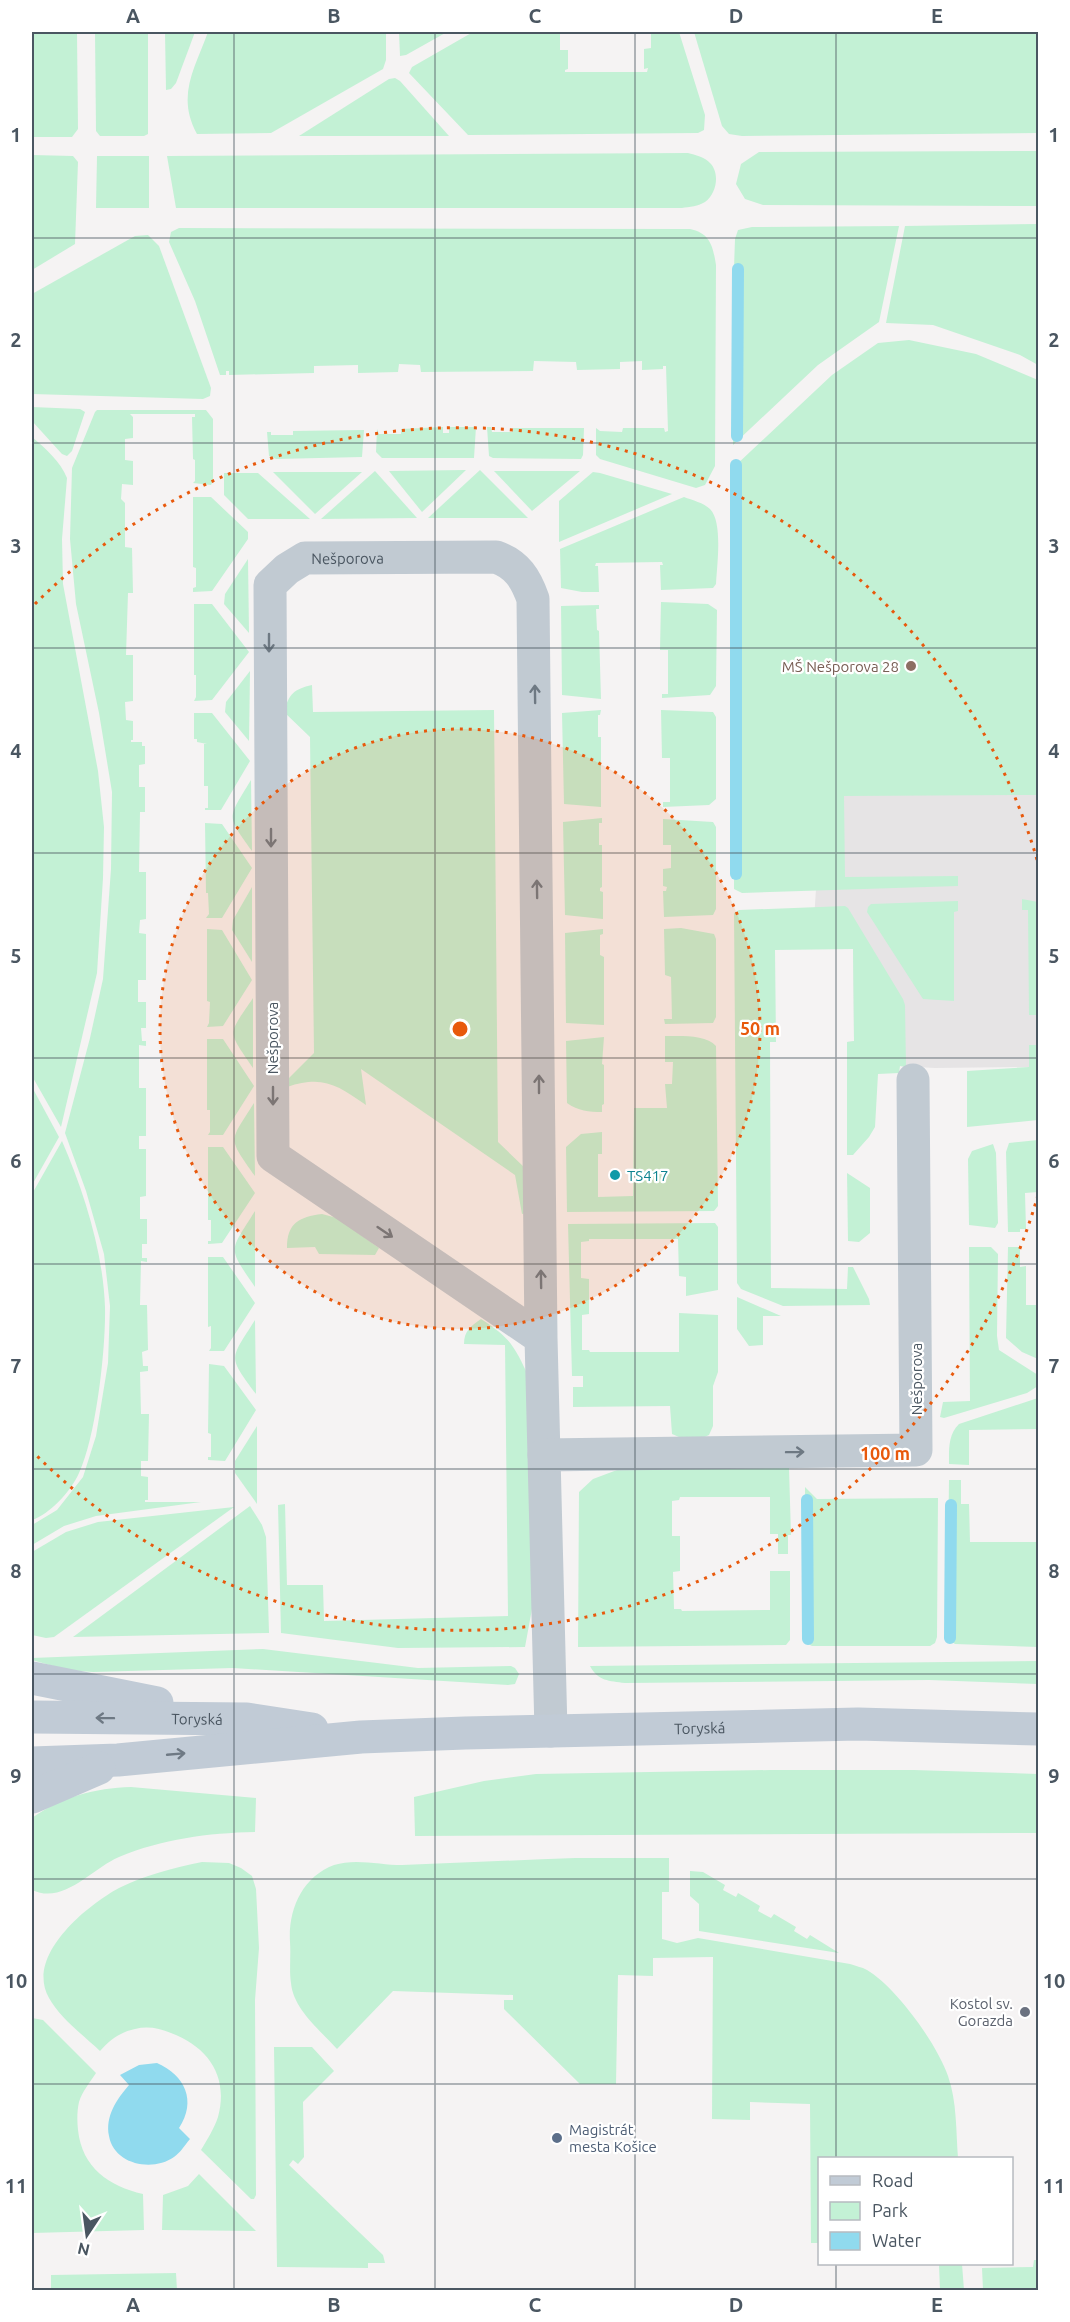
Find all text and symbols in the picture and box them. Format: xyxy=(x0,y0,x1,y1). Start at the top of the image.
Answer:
text: A xyxy=(126,4,140,27)
text: B xyxy=(327,4,341,27)
text: C xyxy=(529,4,542,27)
text: D xyxy=(729,4,743,27)
text: E xyxy=(931,4,943,27)
text: 1 xyxy=(10,123,22,146)
text: 1 xyxy=(1048,123,1060,146)
text: 2 xyxy=(10,328,22,351)
text: 2 xyxy=(1048,328,1060,351)
text: 3 xyxy=(10,534,22,557)
text: 3 xyxy=(1048,534,1060,557)
street label: Nešporova xyxy=(311,549,384,566)
one-way arrow xyxy=(263,633,275,653)
place label: MŠ Nešporova 28 xyxy=(782,658,899,675)
marker: MŠ Nešporova 28 xyxy=(904,659,918,673)
one-way arrow xyxy=(529,685,541,705)
text: 4 xyxy=(10,739,22,762)
text: 4 xyxy=(1048,739,1060,762)
one-way arrow xyxy=(265,828,277,848)
one-way arrow xyxy=(531,880,543,900)
text: 5 xyxy=(10,944,22,967)
text: 5 xyxy=(1048,944,1060,967)
street label: Nešporova xyxy=(264,1002,281,1074)
text: 50 m xyxy=(740,1018,780,1038)
centre of rings xyxy=(450,1019,470,1039)
one-way arrow xyxy=(533,1075,545,1095)
one-way arrow xyxy=(267,1086,279,1106)
text: 6 xyxy=(10,1149,22,1172)
text: 6 xyxy=(1048,1149,1060,1172)
place label: TS417 xyxy=(627,1167,669,1184)
marker: TS417 xyxy=(608,1168,622,1182)
one-way arrow xyxy=(377,1226,393,1238)
one-way arrow xyxy=(535,1270,547,1290)
street label: Nešporova xyxy=(908,1343,925,1415)
text: 7 xyxy=(10,1354,22,1377)
text: 7 xyxy=(1048,1354,1060,1377)
text: 100 m xyxy=(860,1443,910,1463)
one-way arrow xyxy=(785,1446,805,1458)
text: 8 xyxy=(10,1559,22,1582)
text: 8 xyxy=(1048,1559,1060,1582)
street label: Toryská xyxy=(171,1710,223,1727)
one-way arrow xyxy=(95,1712,115,1724)
street label: Toryská xyxy=(674,1719,726,1737)
one-way arrow xyxy=(166,1748,186,1759)
text: 9 xyxy=(10,1764,22,1787)
text: 9 xyxy=(1048,1764,1060,1787)
text: 10 xyxy=(5,1969,27,1992)
text: 10 xyxy=(1043,1969,1065,1992)
place label: Kostol sv. Gorazda xyxy=(950,1995,1013,2029)
marker: Kostol sv. Gorazda xyxy=(1018,2005,1032,2019)
place label: Magistrát mesta Košice xyxy=(569,2121,657,2155)
marker: Magistrát mesta Košice xyxy=(550,2131,564,2145)
legend xyxy=(818,2157,1013,2265)
text: Road xyxy=(872,2170,914,2190)
text: 11 xyxy=(5,2174,27,2197)
text: 11 xyxy=(1043,2174,1065,2197)
text: Park xyxy=(872,2200,908,2220)
north arrow xyxy=(57,2205,117,2265)
text: Water xyxy=(872,2230,922,2250)
text: N xyxy=(76,2240,91,2260)
text: A xyxy=(126,2293,140,2316)
text: B xyxy=(327,2293,341,2316)
text: C xyxy=(529,2293,542,2316)
text: D xyxy=(729,2293,743,2316)
text: E xyxy=(931,2293,943,2316)

